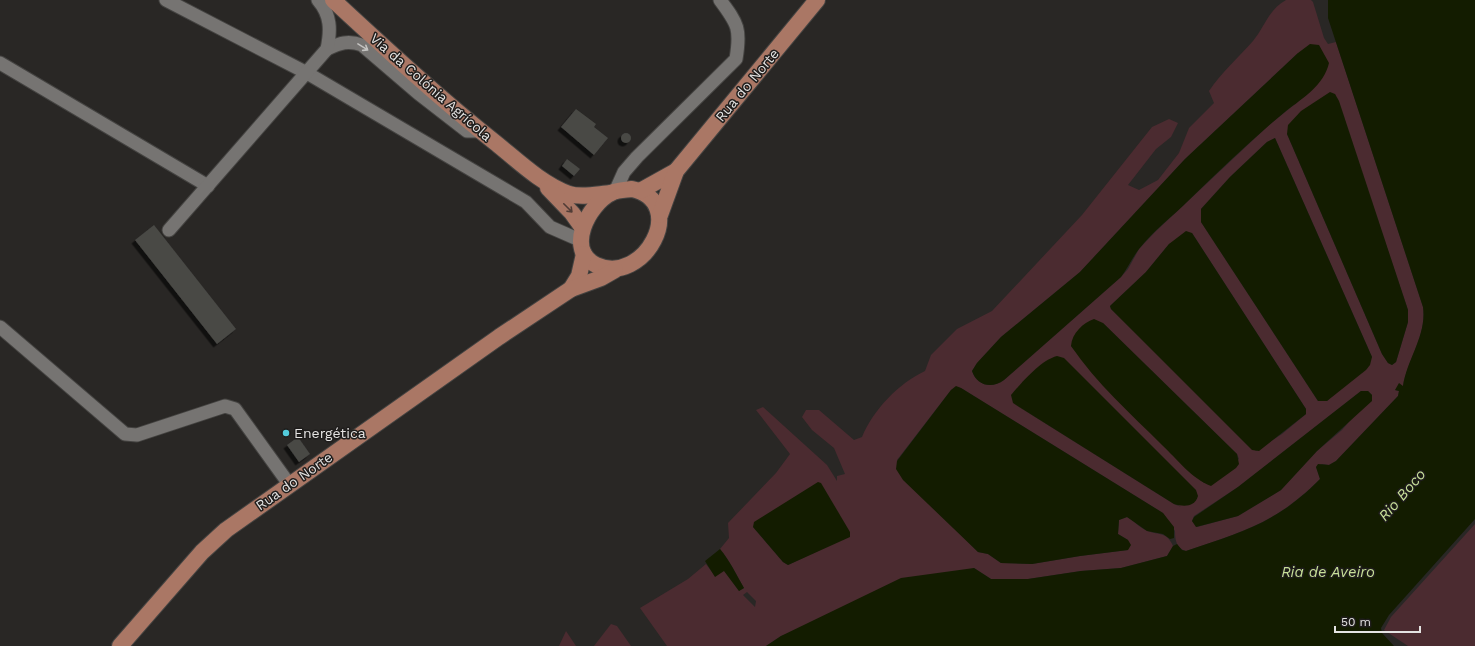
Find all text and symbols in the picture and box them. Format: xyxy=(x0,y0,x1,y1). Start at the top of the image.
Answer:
street label: Via da Colónia Agrícola xyxy=(367,30,495,144)
one-way arrow xyxy=(357,43,369,51)
street label: Rua do Norte xyxy=(712,45,782,125)
one-way arrow xyxy=(563,203,572,213)
place label: Energética xyxy=(294,425,366,441)
marker: Energética xyxy=(281,428,291,438)
street label: Rua do Norte xyxy=(253,449,335,513)
water label: Rio Boco xyxy=(1375,465,1429,525)
water label: Ria de Aveiro xyxy=(1281,563,1375,581)
scale bar xyxy=(1335,608,1420,634)
text: 50 m xyxy=(1341,615,1371,629)

